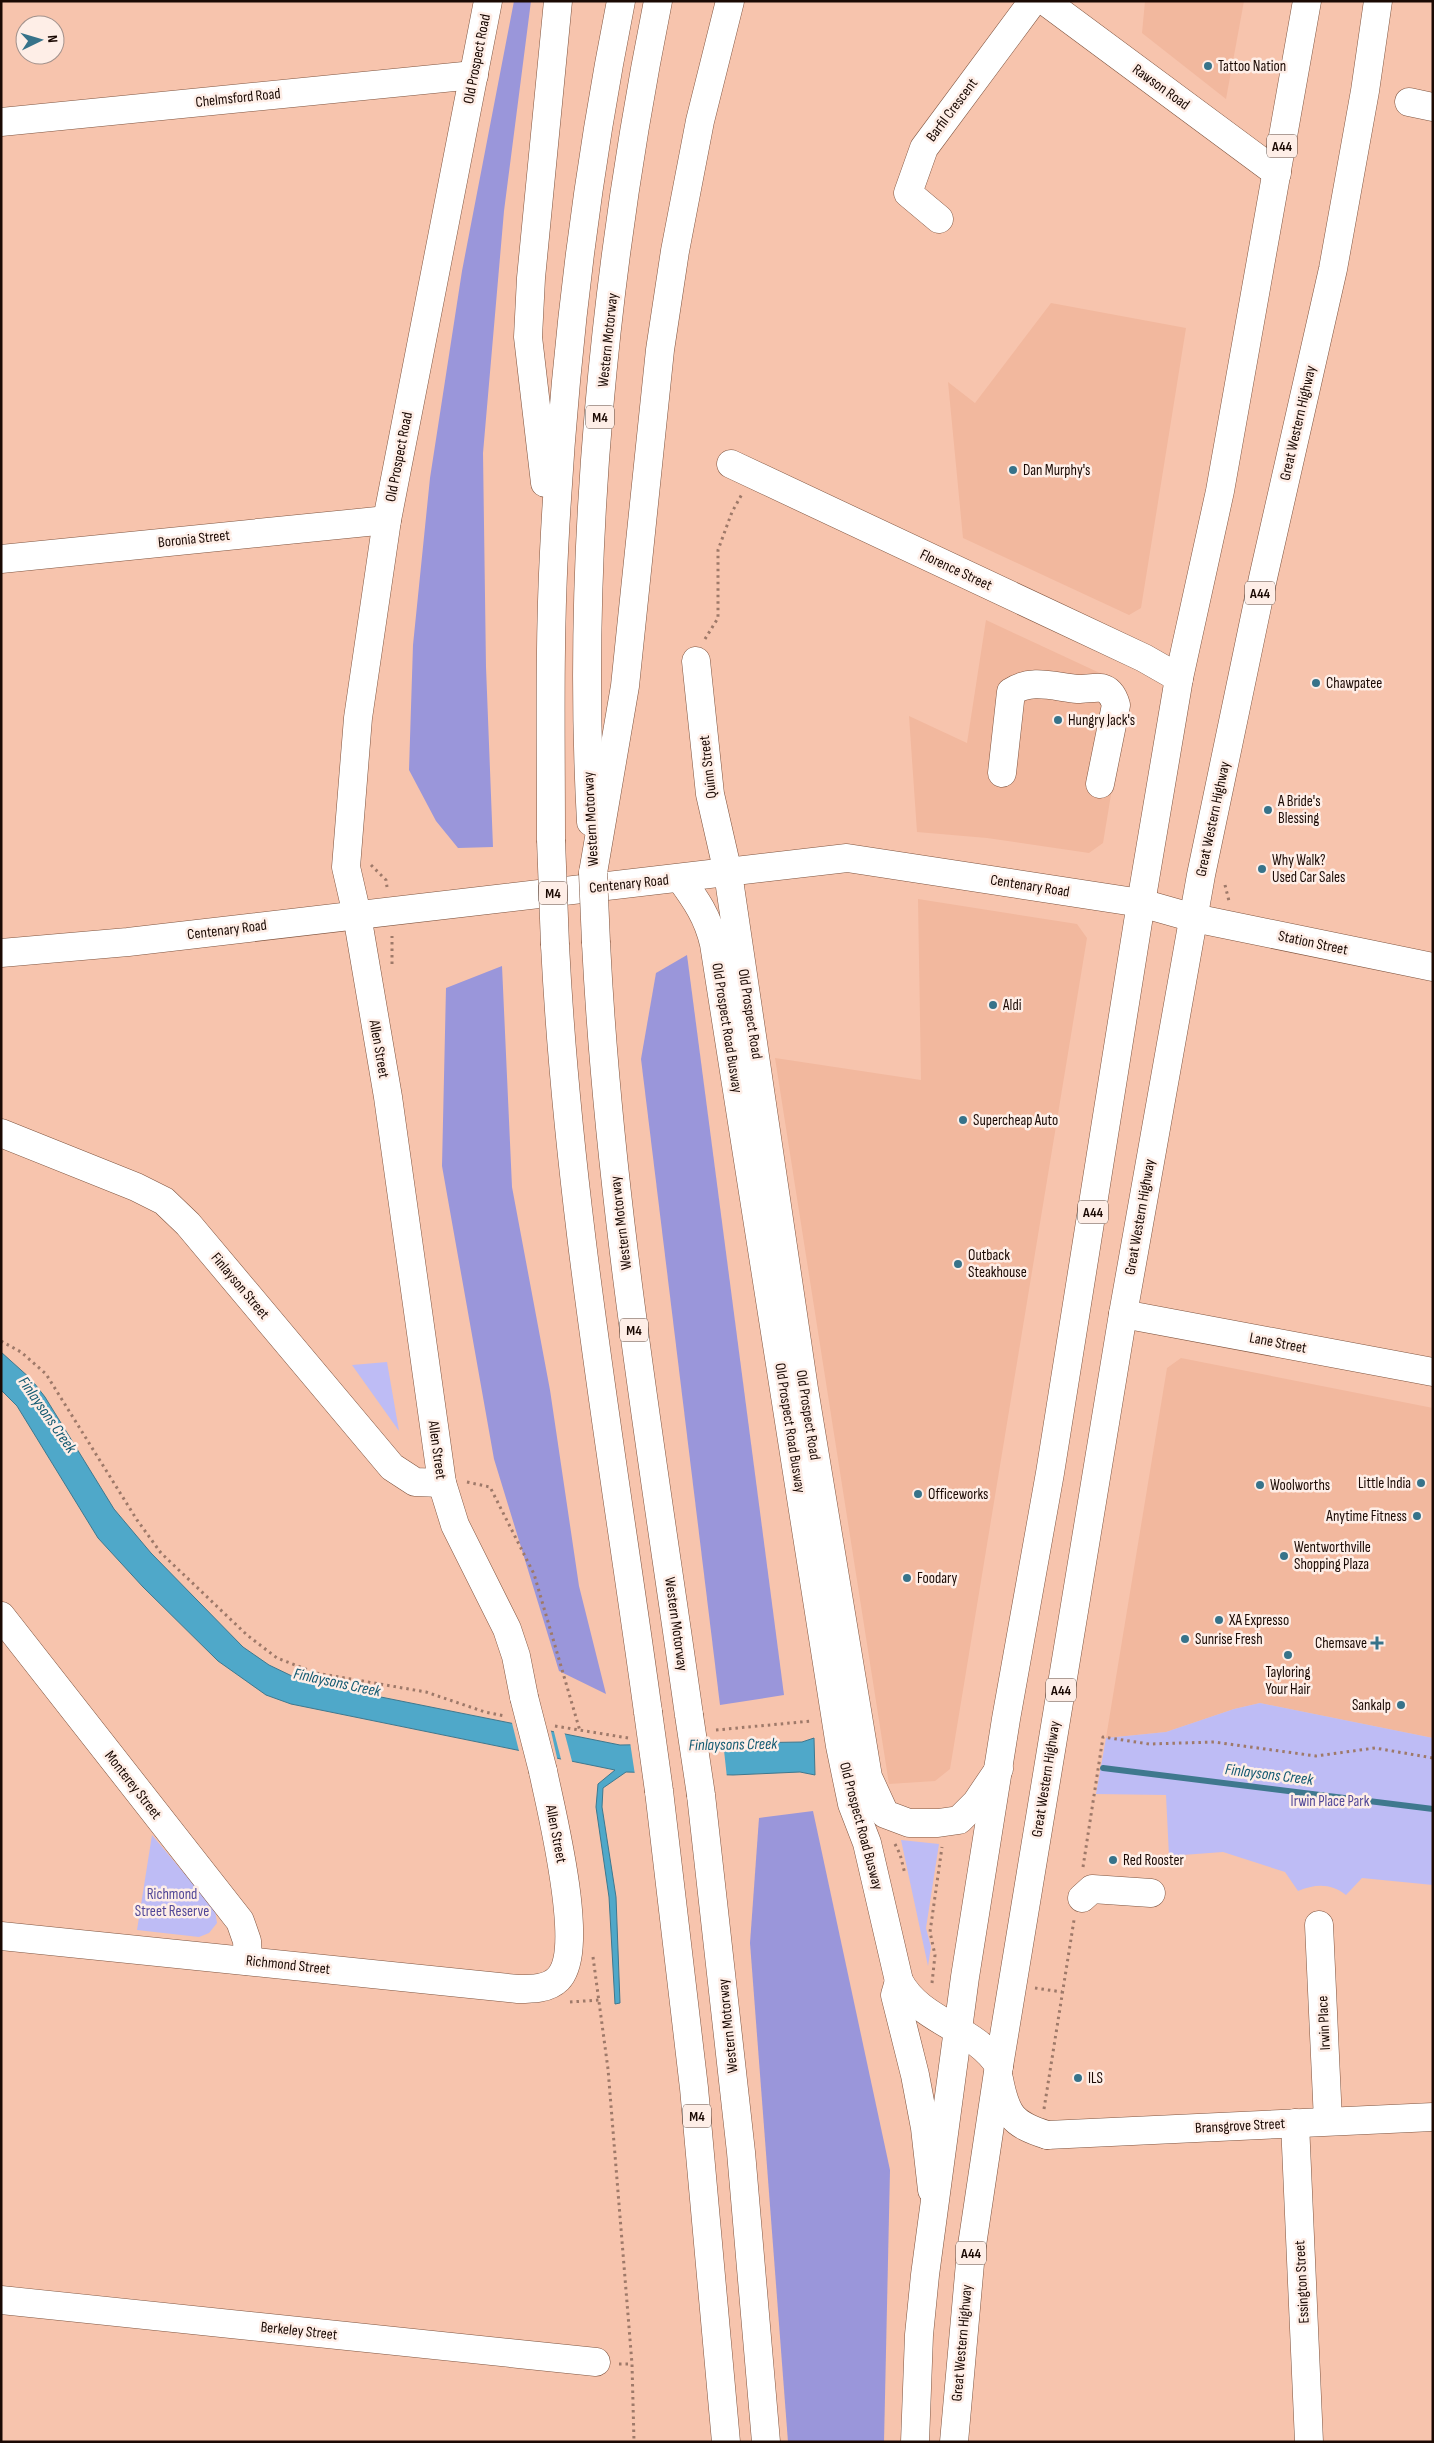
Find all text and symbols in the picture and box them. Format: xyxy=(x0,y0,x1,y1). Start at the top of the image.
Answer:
street label: Old Prospect Road xyxy=(459,13,495,105)
north arrow xyxy=(15,15,65,65)
text: N xyxy=(44,34,61,43)
place label: Tattoo Nation xyxy=(1218,57,1286,76)
street label: Rawson Road xyxy=(1129,60,1193,114)
marker: Tattoo Nation xyxy=(1202,60,1214,72)
street label: Barfil Crescent xyxy=(922,74,982,145)
street label: Chelmsford Road xyxy=(195,84,281,112)
road number: A44 xyxy=(1267,134,1297,158)
street label: Western Motorway xyxy=(594,292,622,388)
street label: Great Western Highway xyxy=(1276,363,1321,482)
road number: M4 xyxy=(586,406,614,428)
street label: Old Prospect Road xyxy=(381,411,417,503)
place label: Dan Murphy's xyxy=(1023,461,1090,480)
marker: Dan Murphy's xyxy=(1007,464,1019,476)
street label: Boronia Street xyxy=(157,526,231,552)
street label: Florence Street xyxy=(917,545,995,595)
road number: A44 xyxy=(1245,582,1275,604)
place label: Chawpatee xyxy=(1326,674,1382,693)
marker: Chawpatee xyxy=(1310,677,1322,689)
place label: Hungry Jack's xyxy=(1068,711,1135,730)
marker: Hungry Jack's xyxy=(1052,714,1064,726)
street label: Quinn Street xyxy=(695,734,721,800)
street label: Great Western Highway xyxy=(1192,759,1235,878)
street label: Western Motorway xyxy=(579,771,603,867)
place label: A Bride's Blessing xyxy=(1277,792,1321,828)
marker: A Bride's Blessing xyxy=(1262,804,1274,816)
place label: Why Walk? Used Car Sales xyxy=(1272,851,1345,887)
marker: Why Walk? Used Car Sales xyxy=(1256,863,1268,875)
street label: Centenary Road xyxy=(588,870,670,898)
street label: Centenary Road xyxy=(989,870,1071,902)
road number: M4 xyxy=(539,881,567,904)
street label: Centenary Road xyxy=(186,916,268,944)
street label: Station Street xyxy=(1276,926,1350,960)
street label: Old Prospect Road Busway xyxy=(707,962,747,1095)
street label: Old Prospect Road xyxy=(734,968,766,1060)
place label: Aldi xyxy=(1002,996,1022,1015)
marker: Aldi xyxy=(987,999,999,1011)
street label: Allen Street xyxy=(364,1017,394,1080)
place label: Supercheap Auto xyxy=(973,1111,1058,1130)
marker: Supercheap Auto xyxy=(957,1114,969,1126)
street label: Great Western Highway xyxy=(1120,1157,1160,1276)
street label: Western Motorway xyxy=(606,1175,636,1271)
road number: A44 xyxy=(1078,1200,1108,1224)
place label: Outback Steakhouse xyxy=(968,1246,1027,1282)
street label: Finlayson Street xyxy=(207,1249,274,1324)
marker: Outback Steakhouse xyxy=(952,1258,964,1270)
road number: M4 xyxy=(620,1318,648,1342)
street label: Lane Street xyxy=(1248,1328,1309,1358)
street label: Old Prospect Road Busway xyxy=(770,1362,810,1495)
street label: Old Prospect Road xyxy=(792,1369,824,1461)
water label: Finlaysons Creek xyxy=(14,1373,81,1458)
street label: Allen Street xyxy=(423,1419,451,1481)
place label: Little India xyxy=(1358,1474,1411,1493)
place label: Woolworths xyxy=(1270,1476,1330,1495)
marker: Little India xyxy=(1415,1477,1427,1489)
marker: Woolworths xyxy=(1254,1479,1266,1491)
place label: Officeworks xyxy=(928,1485,989,1504)
marker: Officeworks xyxy=(912,1488,924,1500)
place label: Anytime Fitness xyxy=(1325,1507,1407,1526)
marker: Anytime Fitness xyxy=(1411,1510,1423,1522)
place label: Wentworthville Shopping Plaza xyxy=(1294,1538,1371,1574)
marker: Wentworthville Shopping Plaza xyxy=(1278,1550,1290,1562)
place label: Foodary xyxy=(917,1569,957,1588)
marker: Foodary xyxy=(901,1572,913,1584)
street label: Western Motorway xyxy=(660,1576,692,1672)
place label: XA Expresso xyxy=(1228,1611,1289,1630)
marker: XA Expresso xyxy=(1213,1614,1225,1626)
place label: Sunrise Fresh xyxy=(1195,1630,1263,1649)
marker: Sunrise Fresh xyxy=(1179,1633,1191,1645)
place label: Chemsave xyxy=(1315,1634,1367,1653)
marker: Chemsave xyxy=(1371,1637,1383,1649)
marker: Tayloring Your Hair xyxy=(1282,1649,1294,1661)
place label: Tayloring Your Hair xyxy=(1265,1663,1311,1699)
water label: Finlaysons Creek xyxy=(292,1665,383,1702)
road number: A44 xyxy=(1046,1678,1076,1702)
place label: Sankalp xyxy=(1352,1696,1391,1715)
marker: Sankalp xyxy=(1395,1699,1407,1711)
street label: Great Western Highway xyxy=(1027,1719,1065,1838)
water label: Finlaysons Creek xyxy=(689,1735,778,1755)
street label: Monterey Street xyxy=(100,1747,166,1823)
street label: Old Prospect Road Busway xyxy=(835,1760,887,1892)
water label: Finlaysons Creek xyxy=(1224,1760,1315,1790)
park label: Irwin Place Park xyxy=(1291,1792,1370,1811)
street label: Allen Street xyxy=(541,1802,571,1865)
place label: Red Rooster xyxy=(1123,1851,1184,1870)
marker: Red Rooster xyxy=(1107,1854,1119,1866)
park label: Richmond Street Reserve xyxy=(135,1885,209,1921)
street label: Richmond Street xyxy=(245,1951,332,1979)
street label: Western Motorway xyxy=(714,1978,742,2074)
street label: Irwin Place xyxy=(1313,1995,1335,2051)
place label: ILS xyxy=(1088,2069,1103,2088)
marker: ILS xyxy=(1072,2072,1084,2084)
road number: M4 xyxy=(683,2104,711,2128)
street label: Bransgrove Street xyxy=(1194,2114,1286,2138)
street label: Essington Street xyxy=(1290,2240,1314,2324)
road number: A44 xyxy=(956,2242,986,2264)
street label: Great Western Highway xyxy=(947,2284,977,2402)
street label: Berkeley Street xyxy=(260,2318,339,2345)

